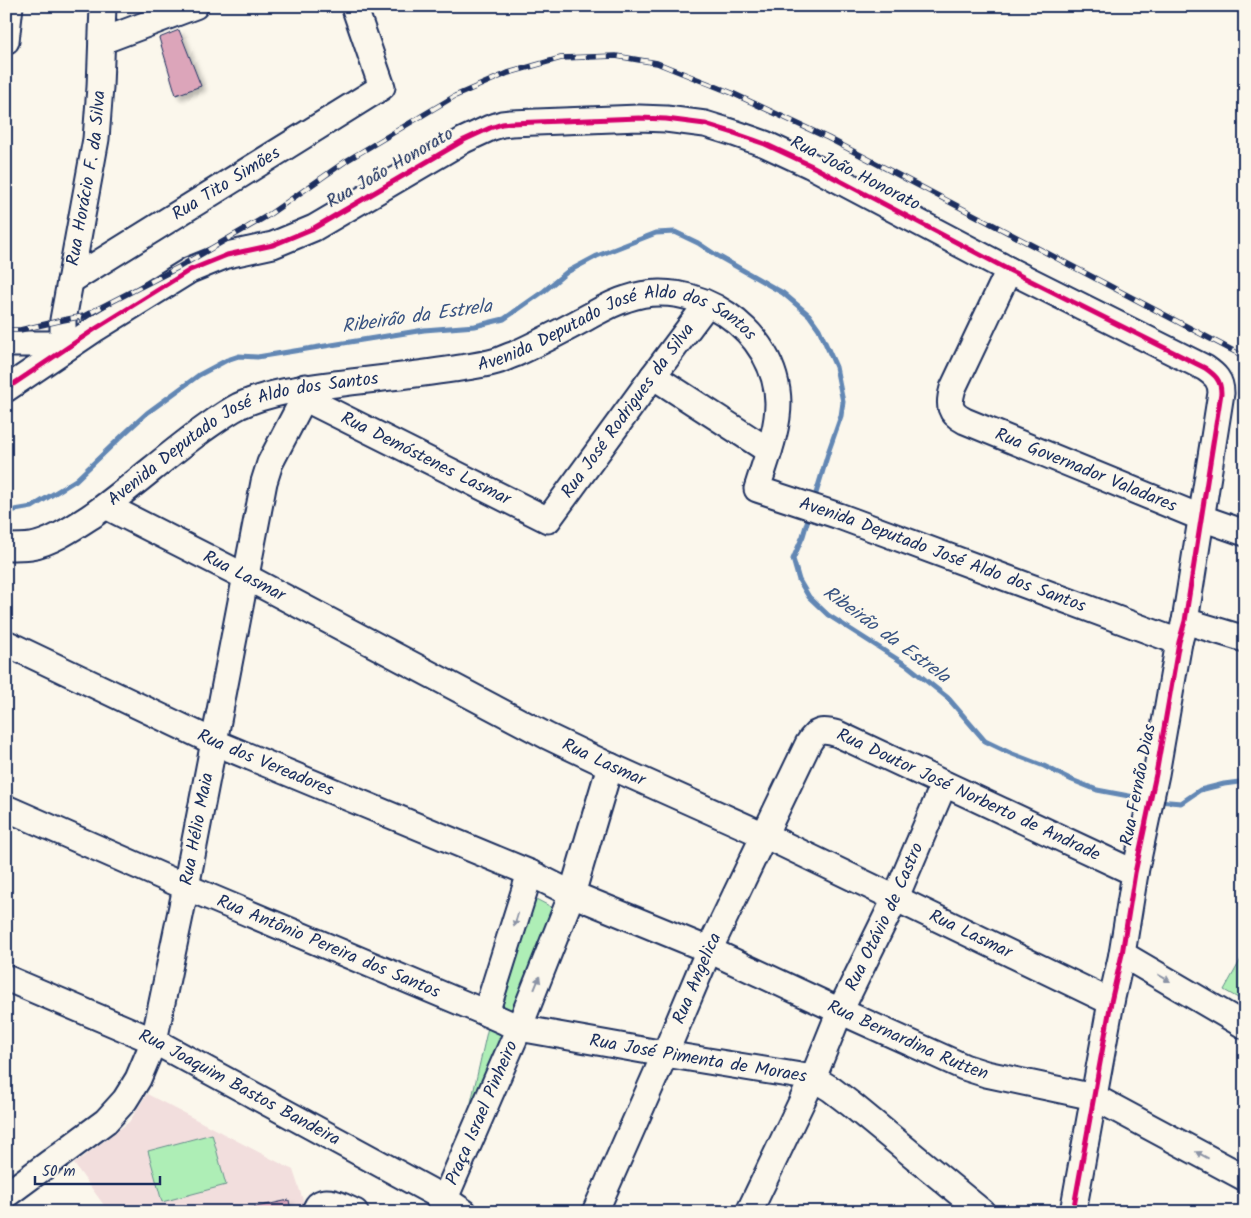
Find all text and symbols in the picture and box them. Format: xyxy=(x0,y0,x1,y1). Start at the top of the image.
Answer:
street label: Rua Horácio F. da Silva xyxy=(59,89,114,268)
street label: Rua João Honorato xyxy=(321,120,459,216)
street label: Rua João Honorato xyxy=(785,129,925,219)
street label: Rua Tito Simões xyxy=(166,139,287,229)
text: Avenida Deputado José Aldo dos Santos xyxy=(475,278,764,380)
water label: Ribeirão da Estrela xyxy=(340,291,495,342)
street label: Rua José Rodrigues da Silva xyxy=(554,317,702,505)
street label: Avenida Deputado José Aldo dos Santos xyxy=(462,334,766,376)
street label: Avenida Deputado José Aldo dos Santos xyxy=(101,364,380,514)
street label: Rua Demóstenes Lasmar xyxy=(335,404,517,514)
street label: Rua Governador Valadares xyxy=(990,420,1181,521)
street label: Avenida Deputado José Aldo dos Santos xyxy=(795,489,1090,621)
street label: Rua Lasmar xyxy=(198,543,292,610)
water label: Ribeirão da Estrela xyxy=(816,578,957,692)
street label: Rua dos Vereadores xyxy=(192,721,339,805)
street label: Rua Doutor José Norberto de Andrade xyxy=(832,721,1105,869)
street label: Rua Fernão Dias xyxy=(1113,721,1165,849)
street label: Rua Lasmar xyxy=(557,731,651,795)
street label: Rua Hélio Maia xyxy=(172,770,222,888)
street label: Rua Otávio de Castro xyxy=(837,838,932,996)
street label: Rua Antônio Pereira dos Santos xyxy=(212,887,445,1007)
street label: Rua Lasmar xyxy=(924,902,1018,967)
one-way arrow xyxy=(511,912,519,927)
street label: Rua Angelica xyxy=(665,928,730,1029)
one-way arrow xyxy=(1157,974,1170,983)
one-way arrow xyxy=(533,975,541,990)
street label: Rua Bernardina Rutten xyxy=(822,992,992,1088)
street label: Rua Joaquim Bastos Bandeira xyxy=(134,1021,346,1154)
street label: Rua José Pimenta de Moraes xyxy=(587,1026,809,1091)
street label: Praça Israel Pinheiro xyxy=(438,1036,526,1190)
one-way arrow xyxy=(1195,1151,1209,1159)
scale bar xyxy=(35,1153,160,1185)
text: 50 m xyxy=(42,1160,76,1184)

